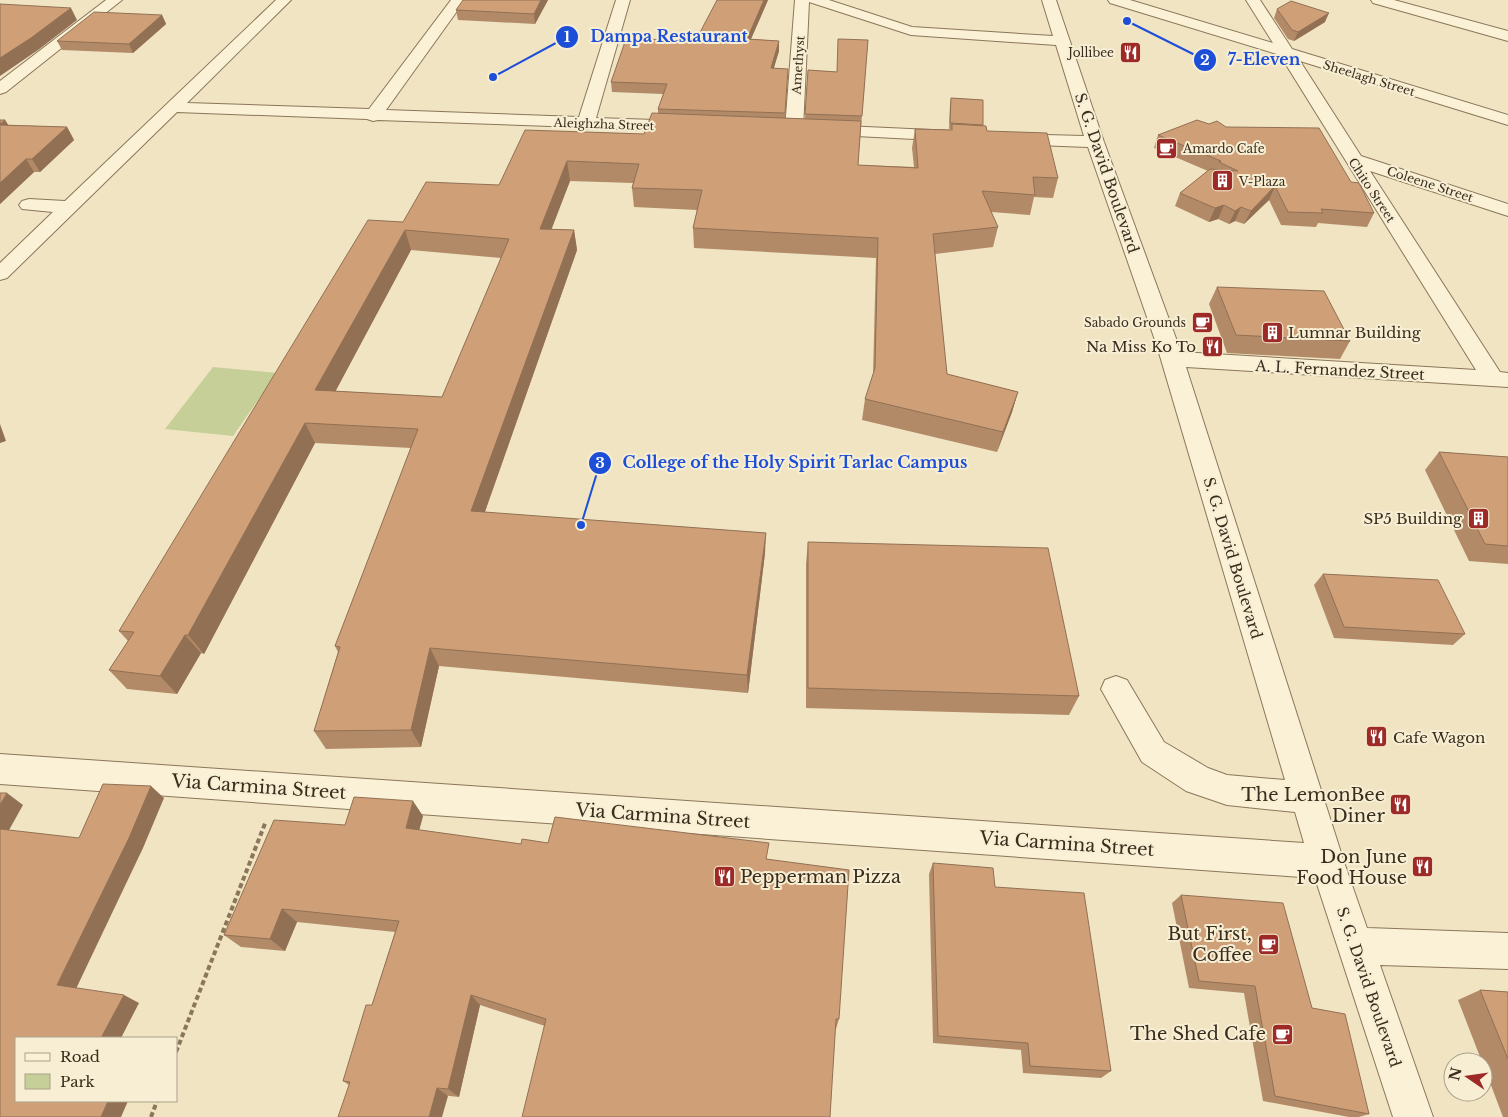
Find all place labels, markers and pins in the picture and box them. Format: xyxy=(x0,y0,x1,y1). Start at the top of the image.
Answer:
callout: Dampa Restaurant xyxy=(555,21,757,52)
restaurant icon: Jollibee xyxy=(1118,40,1142,64)
callout: 7-Eleven xyxy=(1192,44,1310,75)
place label: Jollibee xyxy=(1066,45,1114,60)
cafe icon: Amardo Cafe xyxy=(1155,136,1179,160)
place label: Amardo Cafe xyxy=(1182,141,1265,156)
building icon: V-Plaza xyxy=(1211,169,1235,193)
place label: V-Plaza xyxy=(1238,174,1286,189)
cafe icon: Sabado Grounds xyxy=(1190,310,1214,334)
place label: Sabado Grounds xyxy=(1084,315,1186,330)
building icon: Lumnar Building xyxy=(1260,320,1284,344)
place label: Lumnar Building xyxy=(1288,323,1422,342)
restaurant icon: Na Miss Ko To xyxy=(1200,334,1224,358)
place label: Na Miss Ko To xyxy=(1086,337,1196,356)
callout: College of the Holy Spirit Tarlac Campus xyxy=(587,447,978,478)
building icon: SP5 Building xyxy=(1466,506,1490,530)
place label: SP5 Building xyxy=(1363,509,1463,528)
restaurant icon: Cafe Wagon xyxy=(1365,725,1389,749)
place label: Cafe Wagon xyxy=(1393,728,1485,747)
place label: The LemonBee Diner xyxy=(1241,784,1385,827)
restaurant icon: The LemonBee Diner xyxy=(1389,793,1413,817)
place label: Don June Food House xyxy=(1296,846,1407,889)
restaurant icon: Don June Food House xyxy=(1411,855,1435,879)
restaurant icon: Pepperman Pizza xyxy=(712,865,736,889)
place label: Pepperman Pizza xyxy=(740,866,901,888)
place label: But First, Coffee xyxy=(1168,923,1252,966)
cafe icon: But First, Coffee xyxy=(1256,932,1280,956)
cafe icon: The Shed Cafe xyxy=(1270,1022,1294,1046)
place label: The Shed Cafe xyxy=(1130,1023,1266,1045)

